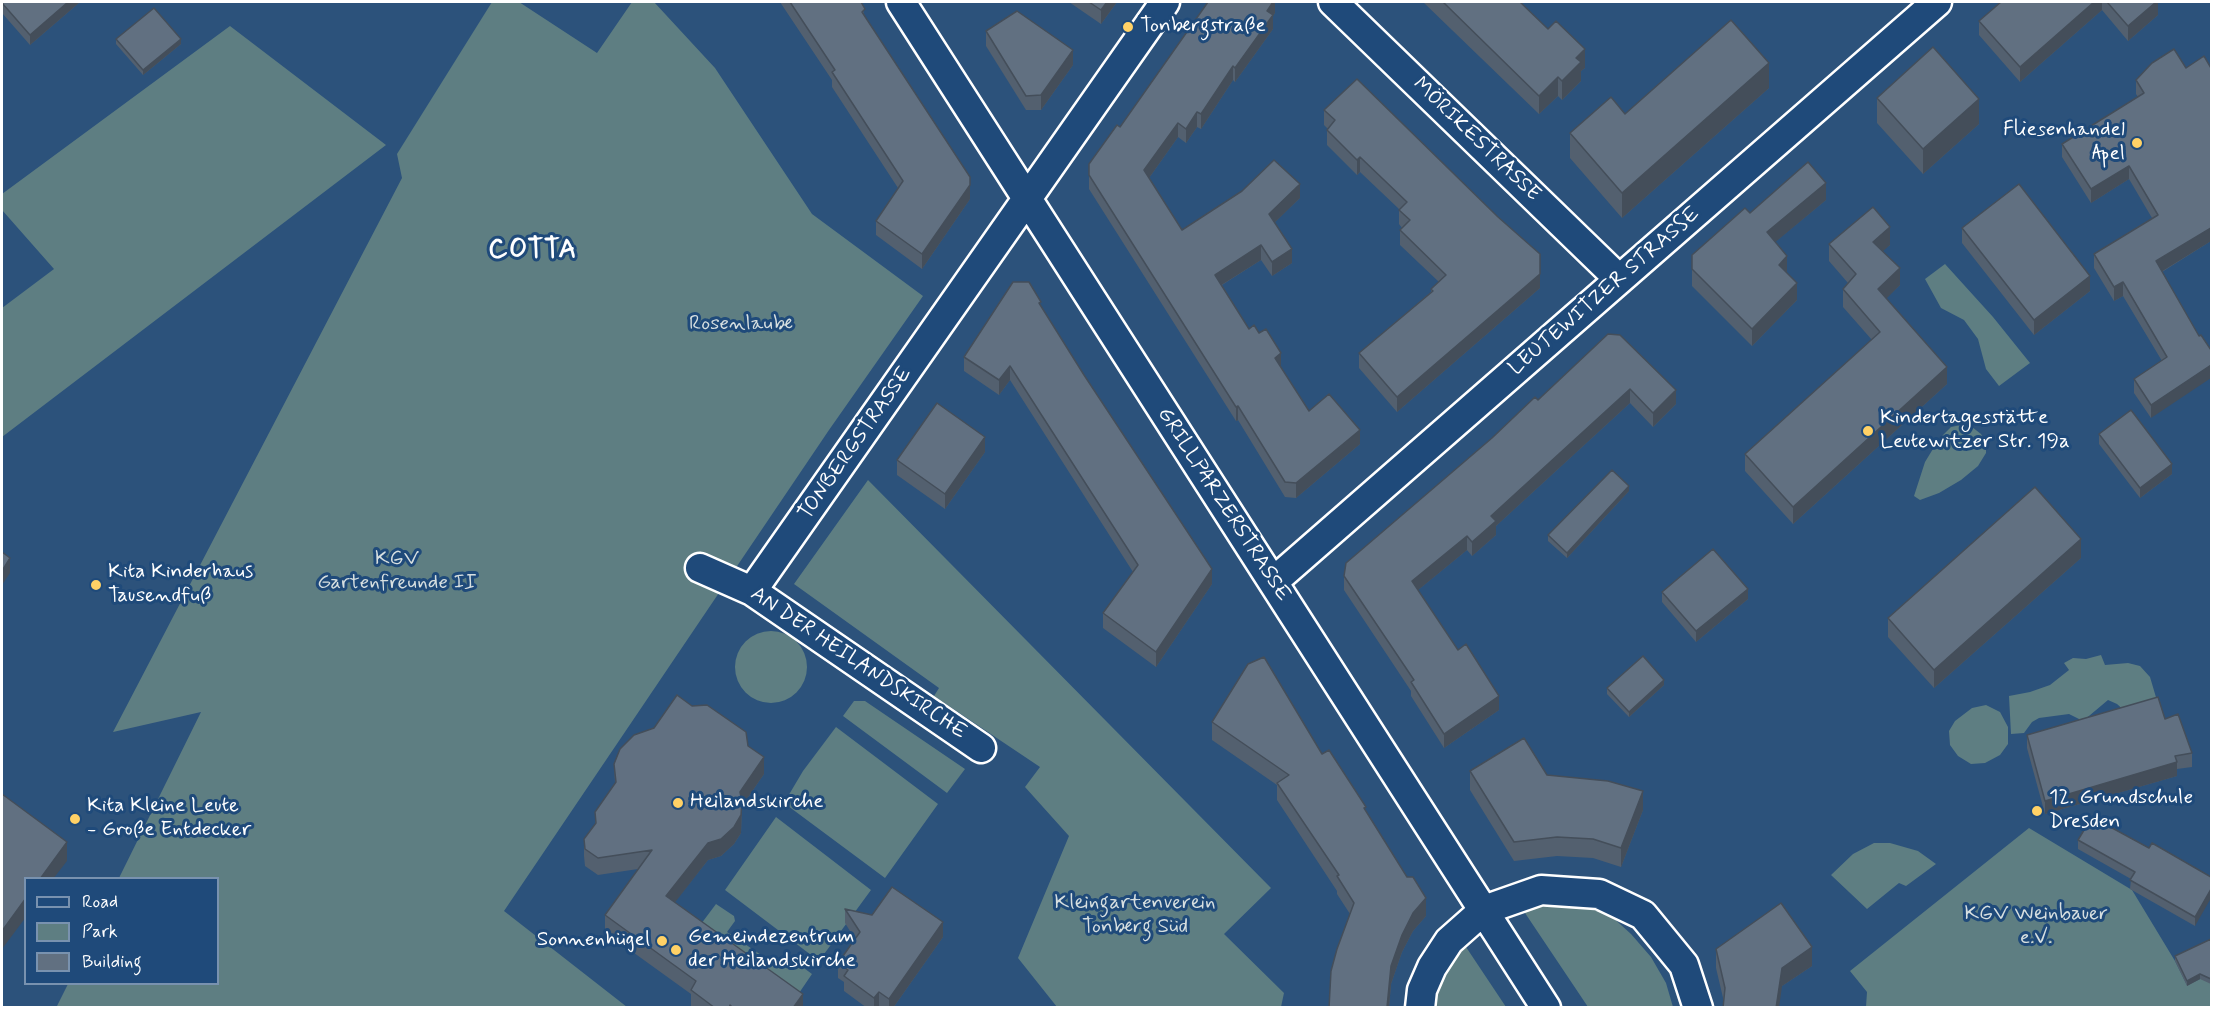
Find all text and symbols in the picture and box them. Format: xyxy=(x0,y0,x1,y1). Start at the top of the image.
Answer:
place label: Tonbergstraße xyxy=(1140,14,1266,40)
marker: Tonbergstraße xyxy=(1121,20,1135,34)
street label: MÖRIKESTRASSE xyxy=(1407,73,1545,207)
place label: Fliesenhandel Apel xyxy=(2003,118,2125,168)
marker: Fliesenhandel Apel xyxy=(2130,136,2144,150)
street label: LEUTEWITZER STRASSE xyxy=(1504,202,1706,382)
district label: COTTA xyxy=(486,235,580,267)
park label: Rosenlaube xyxy=(689,312,793,338)
street label: TONBERGSTRASSE xyxy=(794,363,918,525)
street label: GRILLPARZERSTRASSE xyxy=(1151,403,1295,607)
place label: Kindertagesstätte Leutewitzer Str. 19a xyxy=(1880,406,2070,456)
marker: Kindertagesstätte Leutewitzer Str. 19a xyxy=(1861,424,1875,438)
park label: KGV Gartenfreunde II xyxy=(317,547,477,597)
place label: Kita Kinderhaus Tausendfuß xyxy=(108,560,253,610)
marker: Kita Kinderhaus Tausendfuß xyxy=(89,578,103,592)
street label: AN DER HEILANDSKIRCHE xyxy=(745,582,971,746)
place label: 12. Grundschule Dresden xyxy=(2049,786,2193,836)
place label: Heilandskirche xyxy=(690,790,824,816)
place label: Kita Kleine Leute - Große Entdecker xyxy=(87,794,251,844)
marker: Heilandskirche xyxy=(671,796,685,810)
marker: 12. Grundschule Dresden xyxy=(2030,804,2044,818)
marker: Kita Kleine Leute - Große Entdecker xyxy=(68,812,82,826)
legend xyxy=(24,877,219,985)
text: Road xyxy=(82,890,118,914)
park label: Kleingartenverein Tonberg Süd xyxy=(1054,891,1216,941)
park label: KGV Weinbauer e.V. xyxy=(1964,902,2108,952)
text: Park xyxy=(82,920,118,944)
place label: Gemeindezentrum der Heilandskirche xyxy=(688,925,856,975)
place label: Sonnenhügel xyxy=(537,928,650,954)
marker: Sonnenhügel xyxy=(655,934,669,948)
marker: Gemeindezentrum der Heilandskirche xyxy=(669,943,683,957)
text: Building xyxy=(82,950,142,974)

